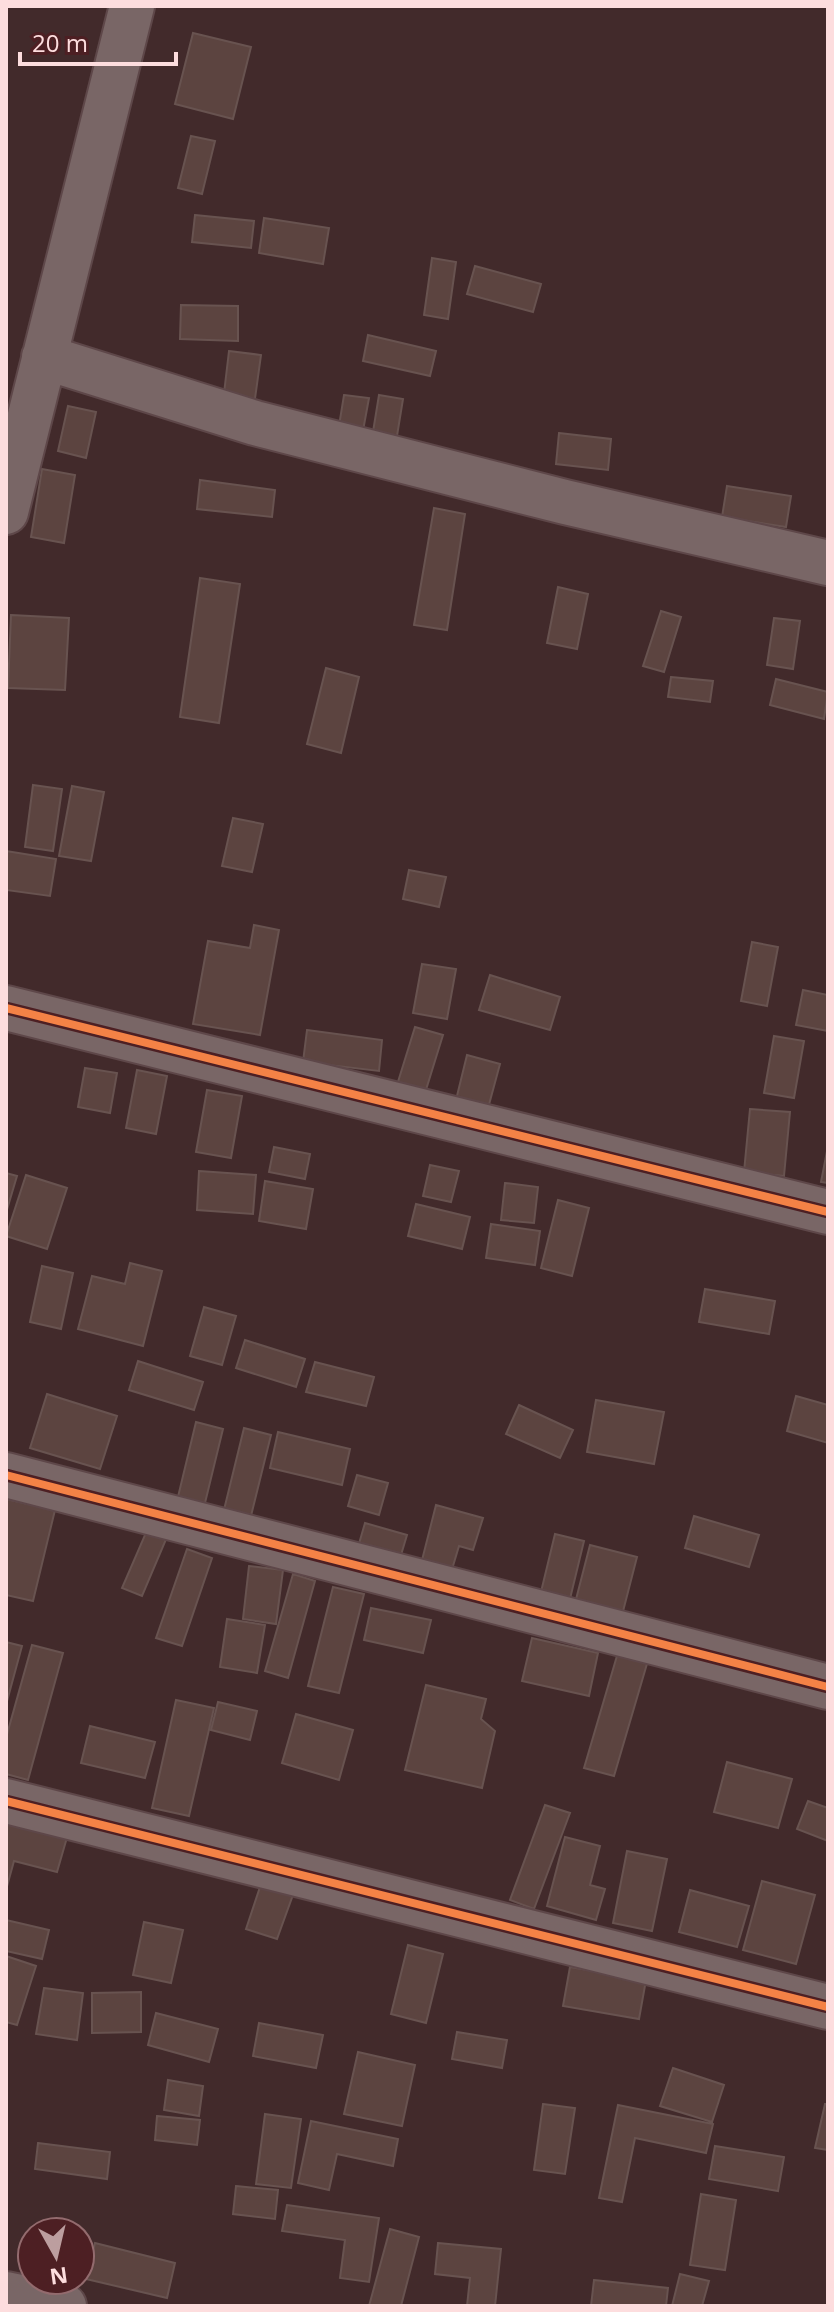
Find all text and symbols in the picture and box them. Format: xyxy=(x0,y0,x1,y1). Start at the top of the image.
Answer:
scale bar xyxy=(20,16,176,66)
text: 20 m xyxy=(32,26,88,59)
north arrow xyxy=(16,2216,96,2296)
text: N xyxy=(48,2261,70,2293)

